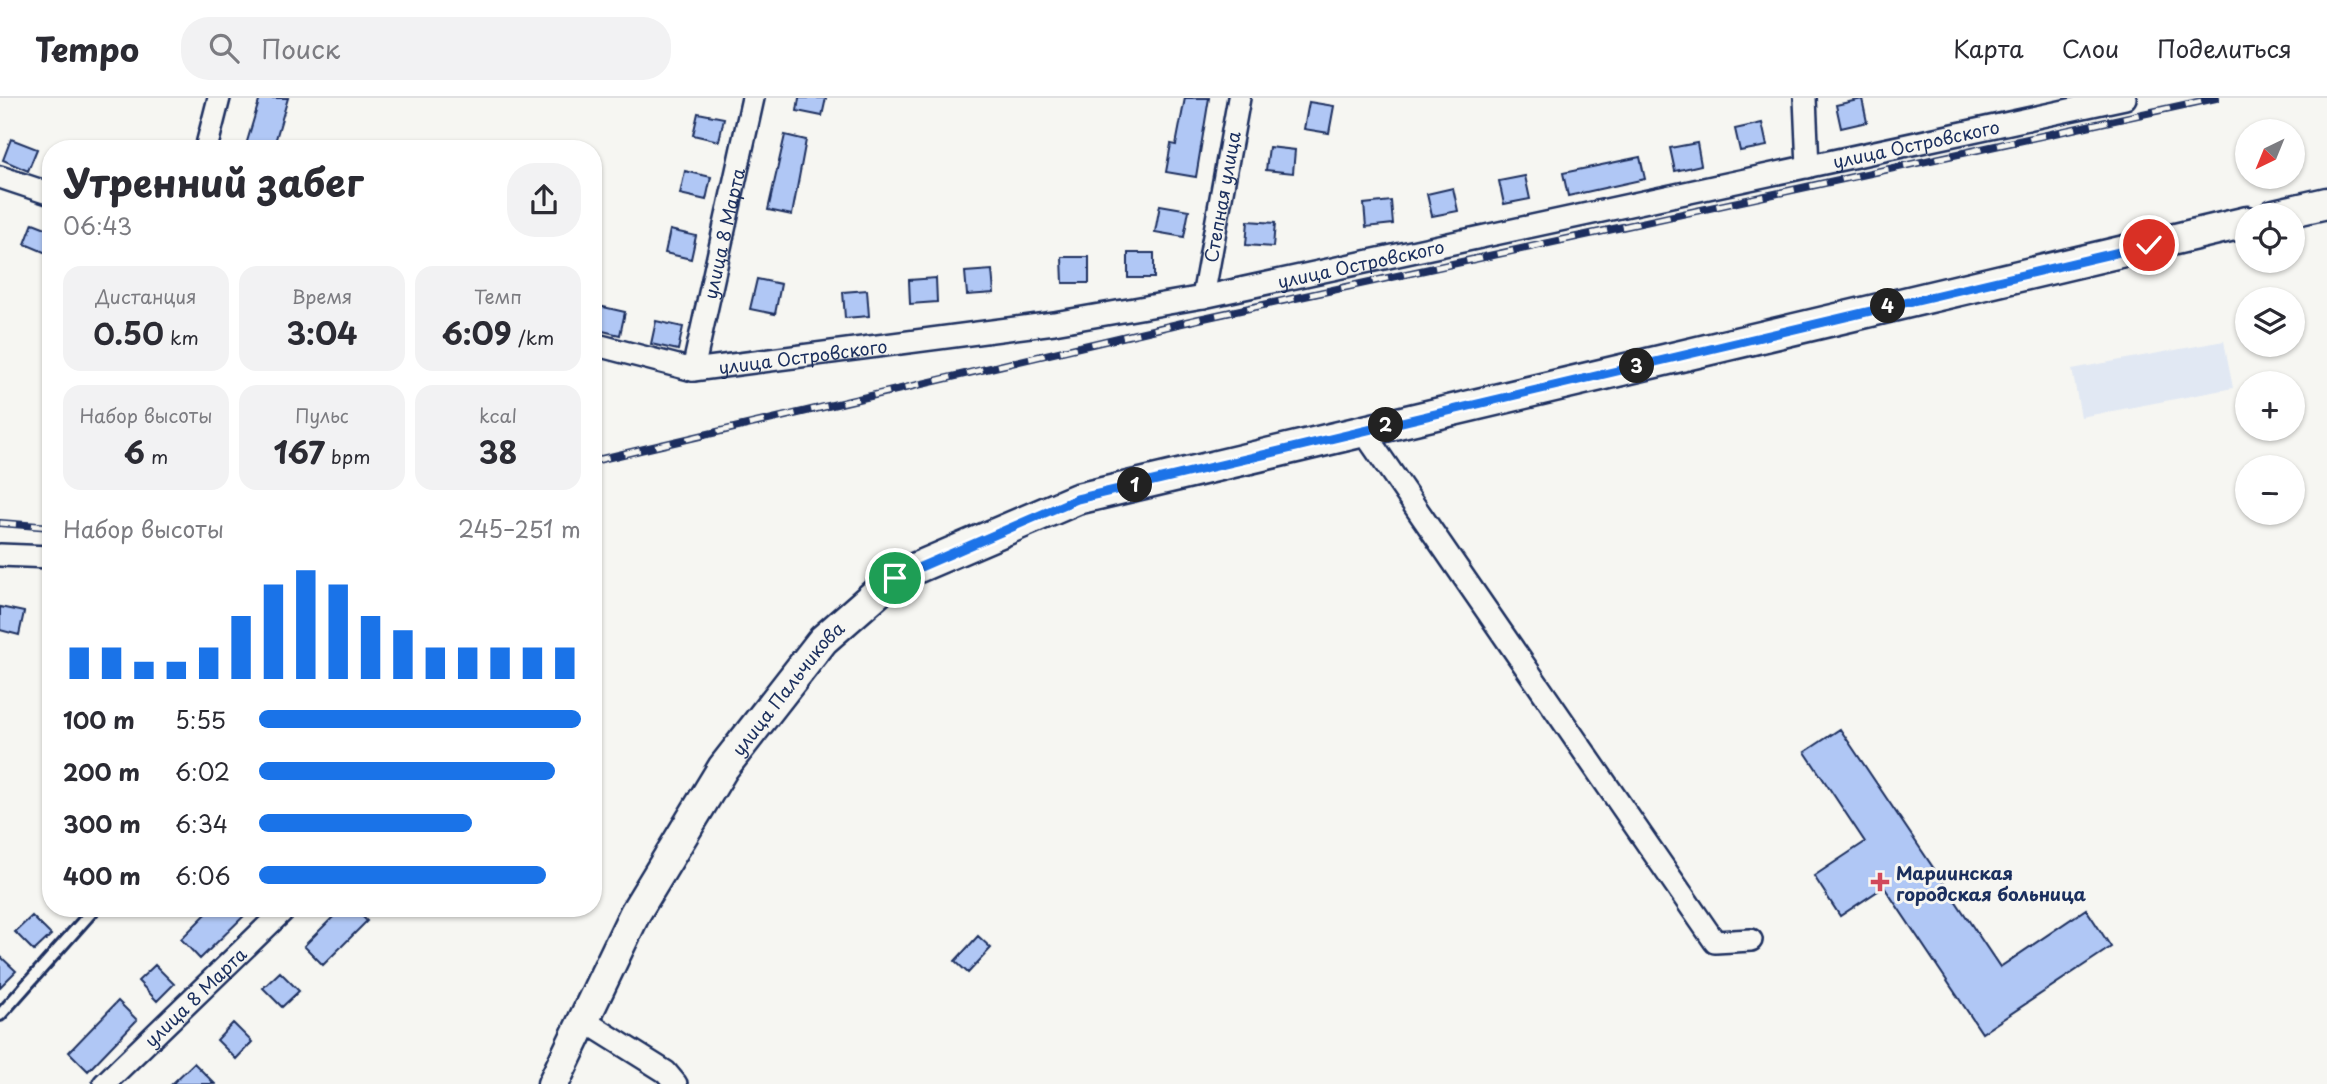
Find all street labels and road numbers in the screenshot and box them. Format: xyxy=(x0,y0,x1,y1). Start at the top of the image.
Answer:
street label: улица Островского xyxy=(1830,112,2002,174)
street label: Степная улица xyxy=(1196,128,1246,265)
street label: улица 8 Марта xyxy=(696,165,751,301)
street label: улица Островского xyxy=(1275,232,1447,294)
street label: улица Островского xyxy=(717,331,889,380)
street label: улица Пальчикова xyxy=(724,614,850,761)
street label: улица 8 Марта xyxy=(137,940,252,1053)

